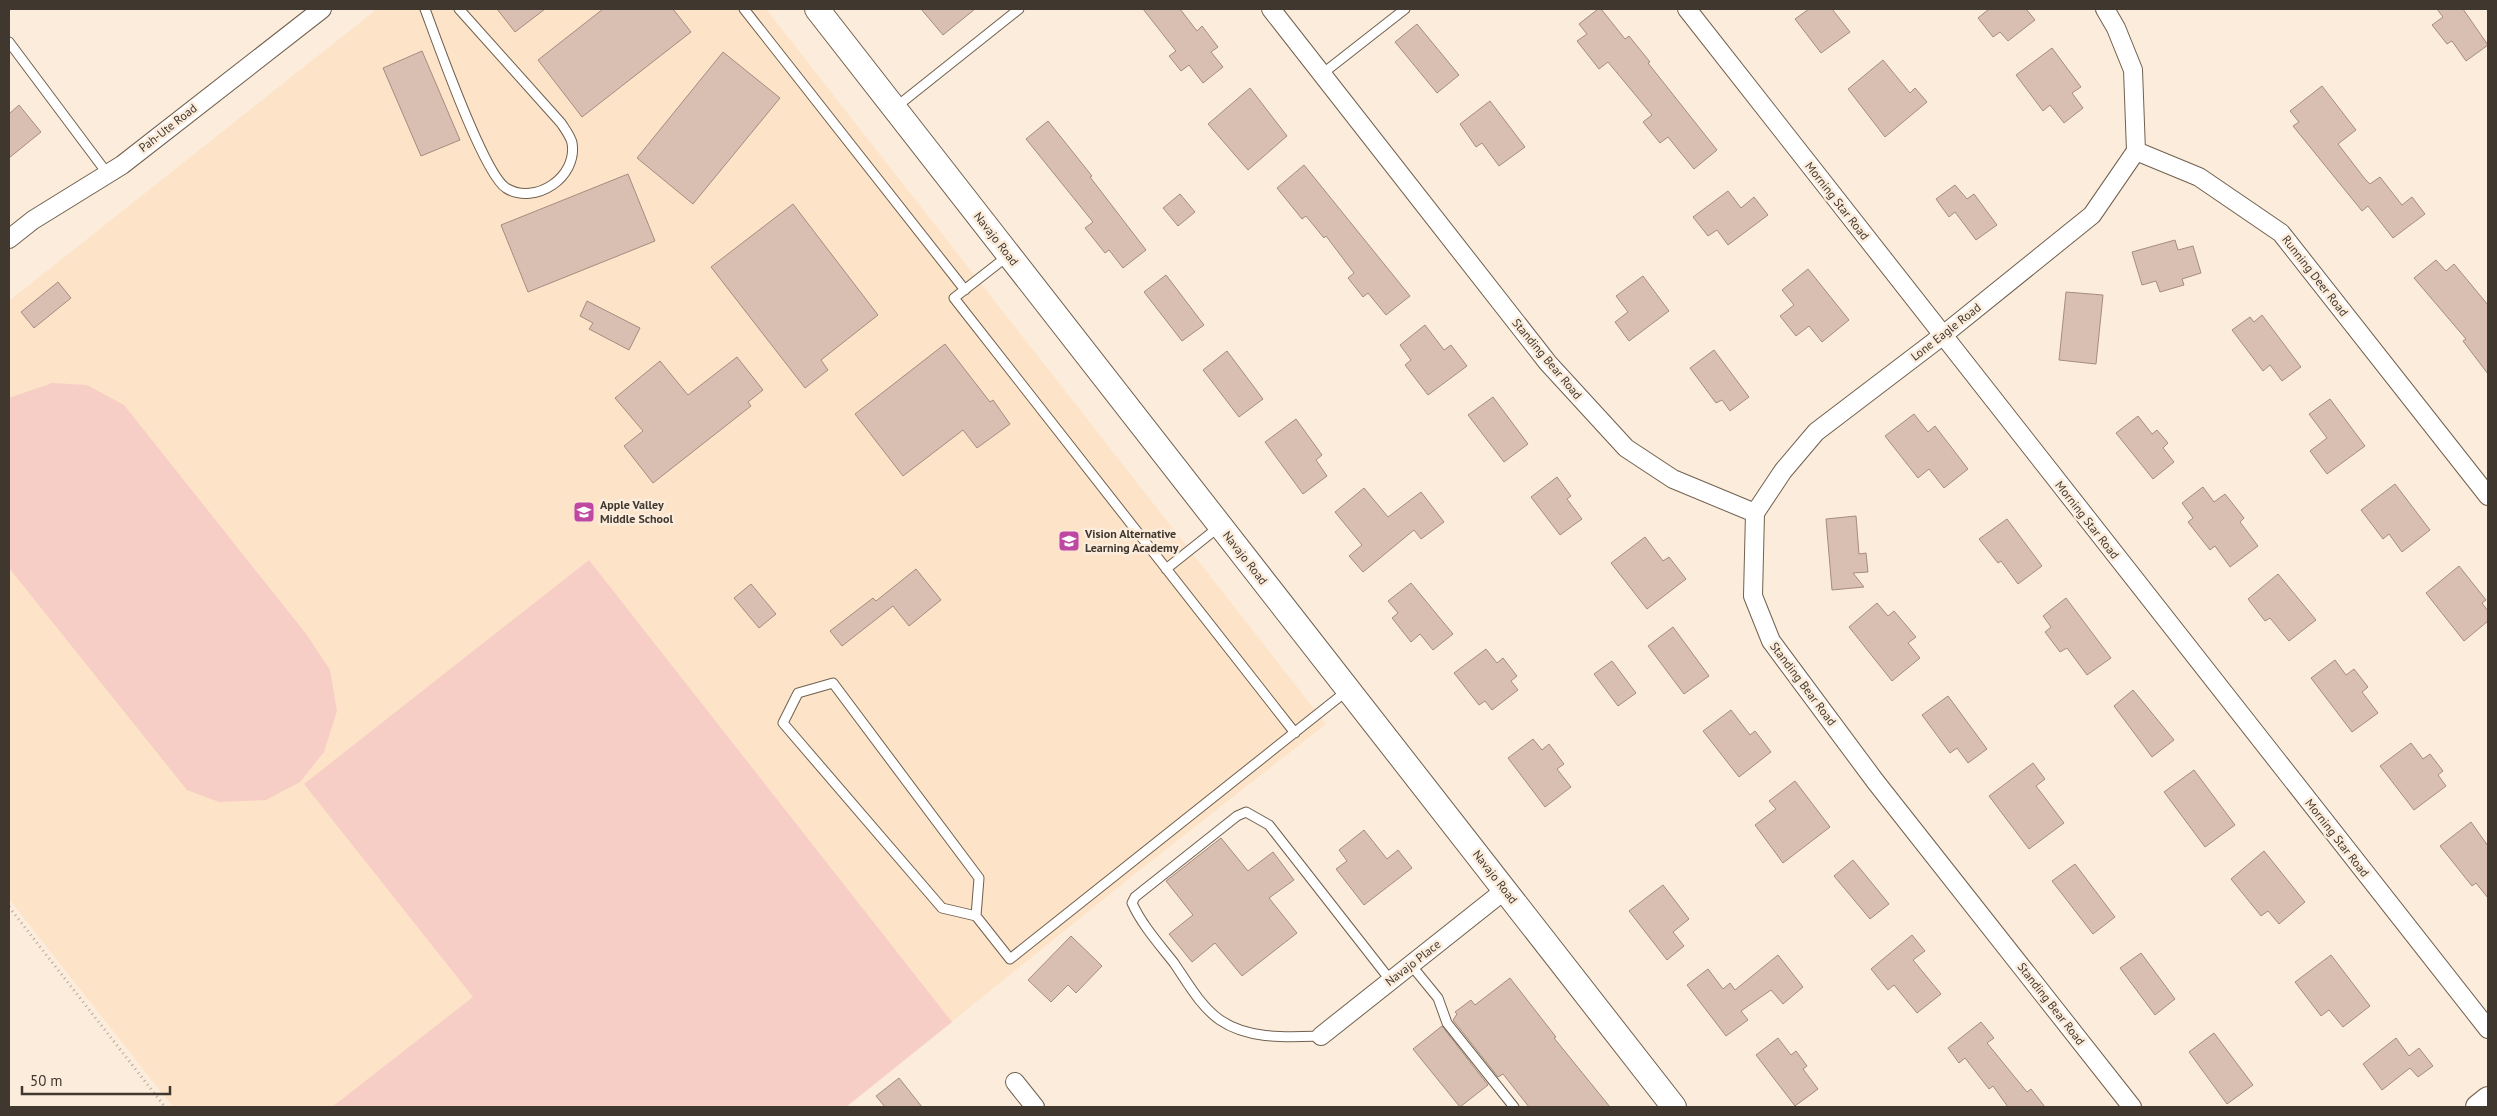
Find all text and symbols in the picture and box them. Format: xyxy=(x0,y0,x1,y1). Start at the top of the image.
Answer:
street label: Pah-Ute Road xyxy=(136,100,200,155)
street label: Morning Star Road xyxy=(1802,159,1873,243)
street label: Navajo Road xyxy=(971,209,1022,269)
street label: Running Deer Road xyxy=(2279,232,2352,319)
street label: Lone Eagle Road xyxy=(1908,300,1984,364)
street label: Standing Bear Road xyxy=(1509,315,1585,402)
street label: Morning Star Road xyxy=(2052,478,2123,562)
place label: Apple Valley Middle School xyxy=(600,497,673,526)
school or university icon: Apple Valley Middle School xyxy=(572,500,596,524)
place label: Vision Alternative Learning Academy xyxy=(1084,526,1179,555)
street label: Navajo Road xyxy=(1220,528,1271,588)
school or university icon: Vision Alternative Learning Academy xyxy=(1057,529,1081,553)
street label: Standing Bear Road xyxy=(1767,639,1840,728)
street label: Morning Star Road xyxy=(2302,796,2373,880)
street label: Navajo Road xyxy=(1470,847,1521,907)
street label: Navajo Place xyxy=(1382,936,1443,989)
street label: Standing Bear Road xyxy=(2015,959,2088,1048)
scale bar xyxy=(22,1064,170,1096)
text: 50 m xyxy=(30,1071,63,1090)

